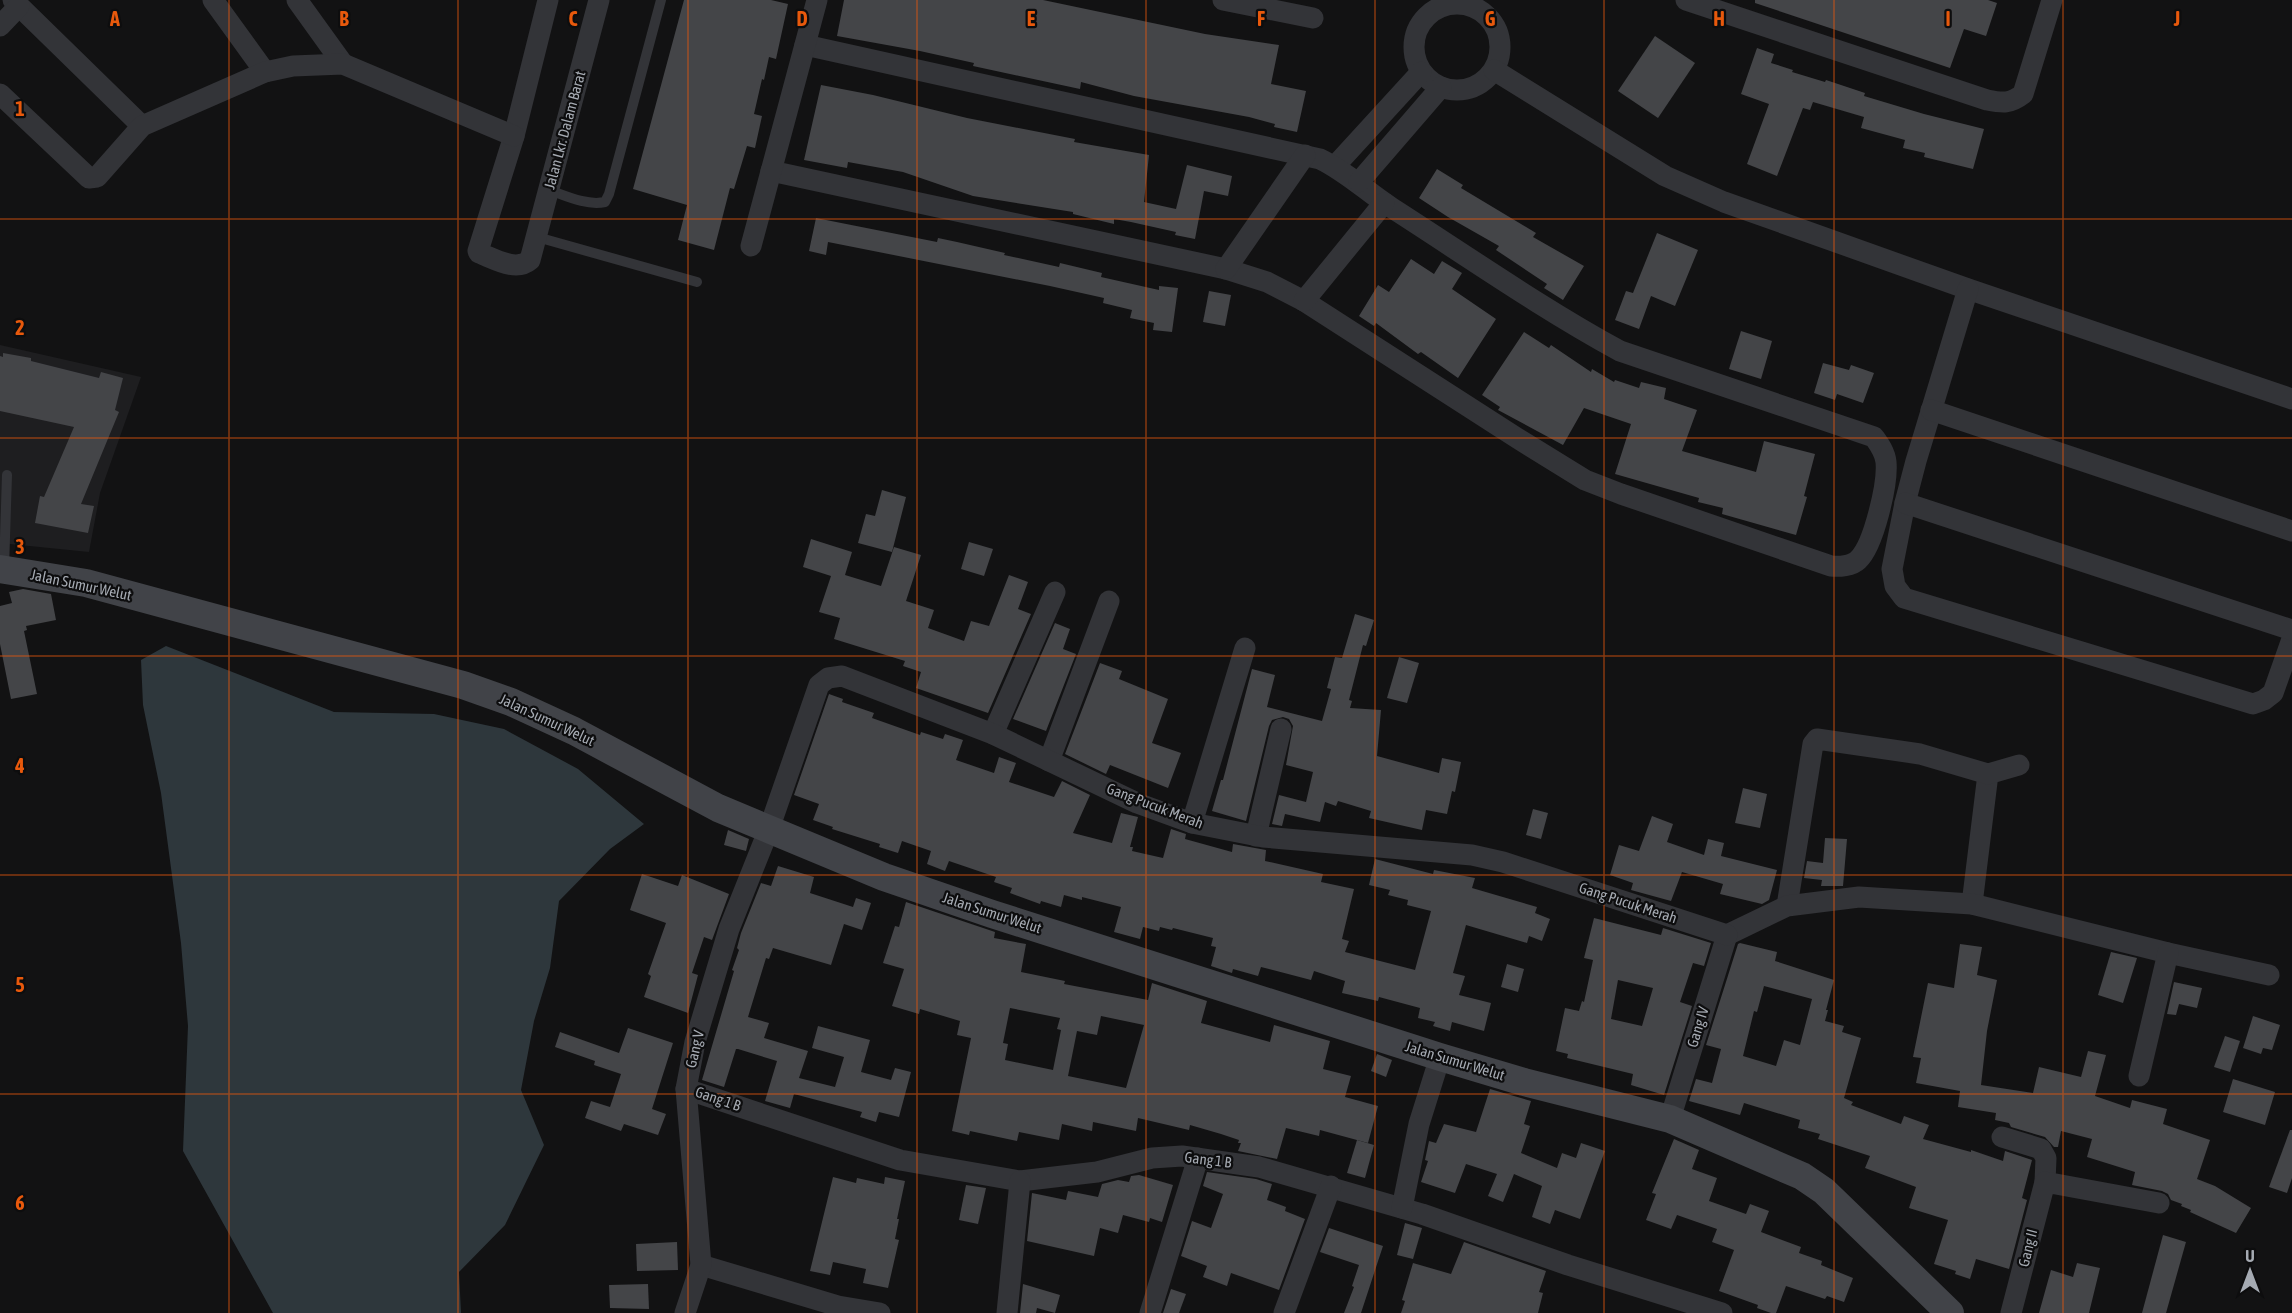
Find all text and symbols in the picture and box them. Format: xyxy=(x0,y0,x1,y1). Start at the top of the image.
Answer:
text: A xyxy=(109,7,120,30)
text: B xyxy=(339,7,349,30)
text: C xyxy=(569,7,578,30)
text: D xyxy=(796,7,808,30)
text: E xyxy=(1027,7,1036,30)
text: F xyxy=(1257,7,1265,30)
text: G xyxy=(1485,7,1496,30)
text: H xyxy=(1713,7,1725,30)
text: I xyxy=(1945,7,1951,30)
text: J xyxy=(2173,7,2180,30)
street label: Jalan Lkr. Dalam Barat xyxy=(541,69,588,191)
text: 1 xyxy=(15,97,25,120)
text: 2 xyxy=(15,316,25,339)
text: 3 xyxy=(15,535,25,558)
street label: Jalan Sumur Welut xyxy=(29,565,133,604)
street label: Jalan Sumur Welut xyxy=(497,690,597,749)
text: 4 xyxy=(14,754,25,777)
street label: Gang Pucuk Merah xyxy=(1105,779,1206,832)
street label: Gang Pucuk Merah xyxy=(1577,879,1679,926)
street label: Jalan Sumur Welut xyxy=(941,889,1044,937)
text: 5 xyxy=(15,973,25,996)
street label: Gang IV xyxy=(1683,1004,1712,1049)
street label: Gang V xyxy=(682,1028,707,1069)
street label: Jalan Sumur Welut xyxy=(1403,1037,1507,1084)
street label: Gang 1 B xyxy=(693,1083,743,1114)
street label: Gang 1 B xyxy=(1184,1148,1232,1171)
text: 6 xyxy=(15,1191,25,1214)
street label: Gang II xyxy=(2015,1227,2040,1269)
north arrow xyxy=(2220,1241,2280,1301)
text: U xyxy=(2245,1247,2255,1265)

